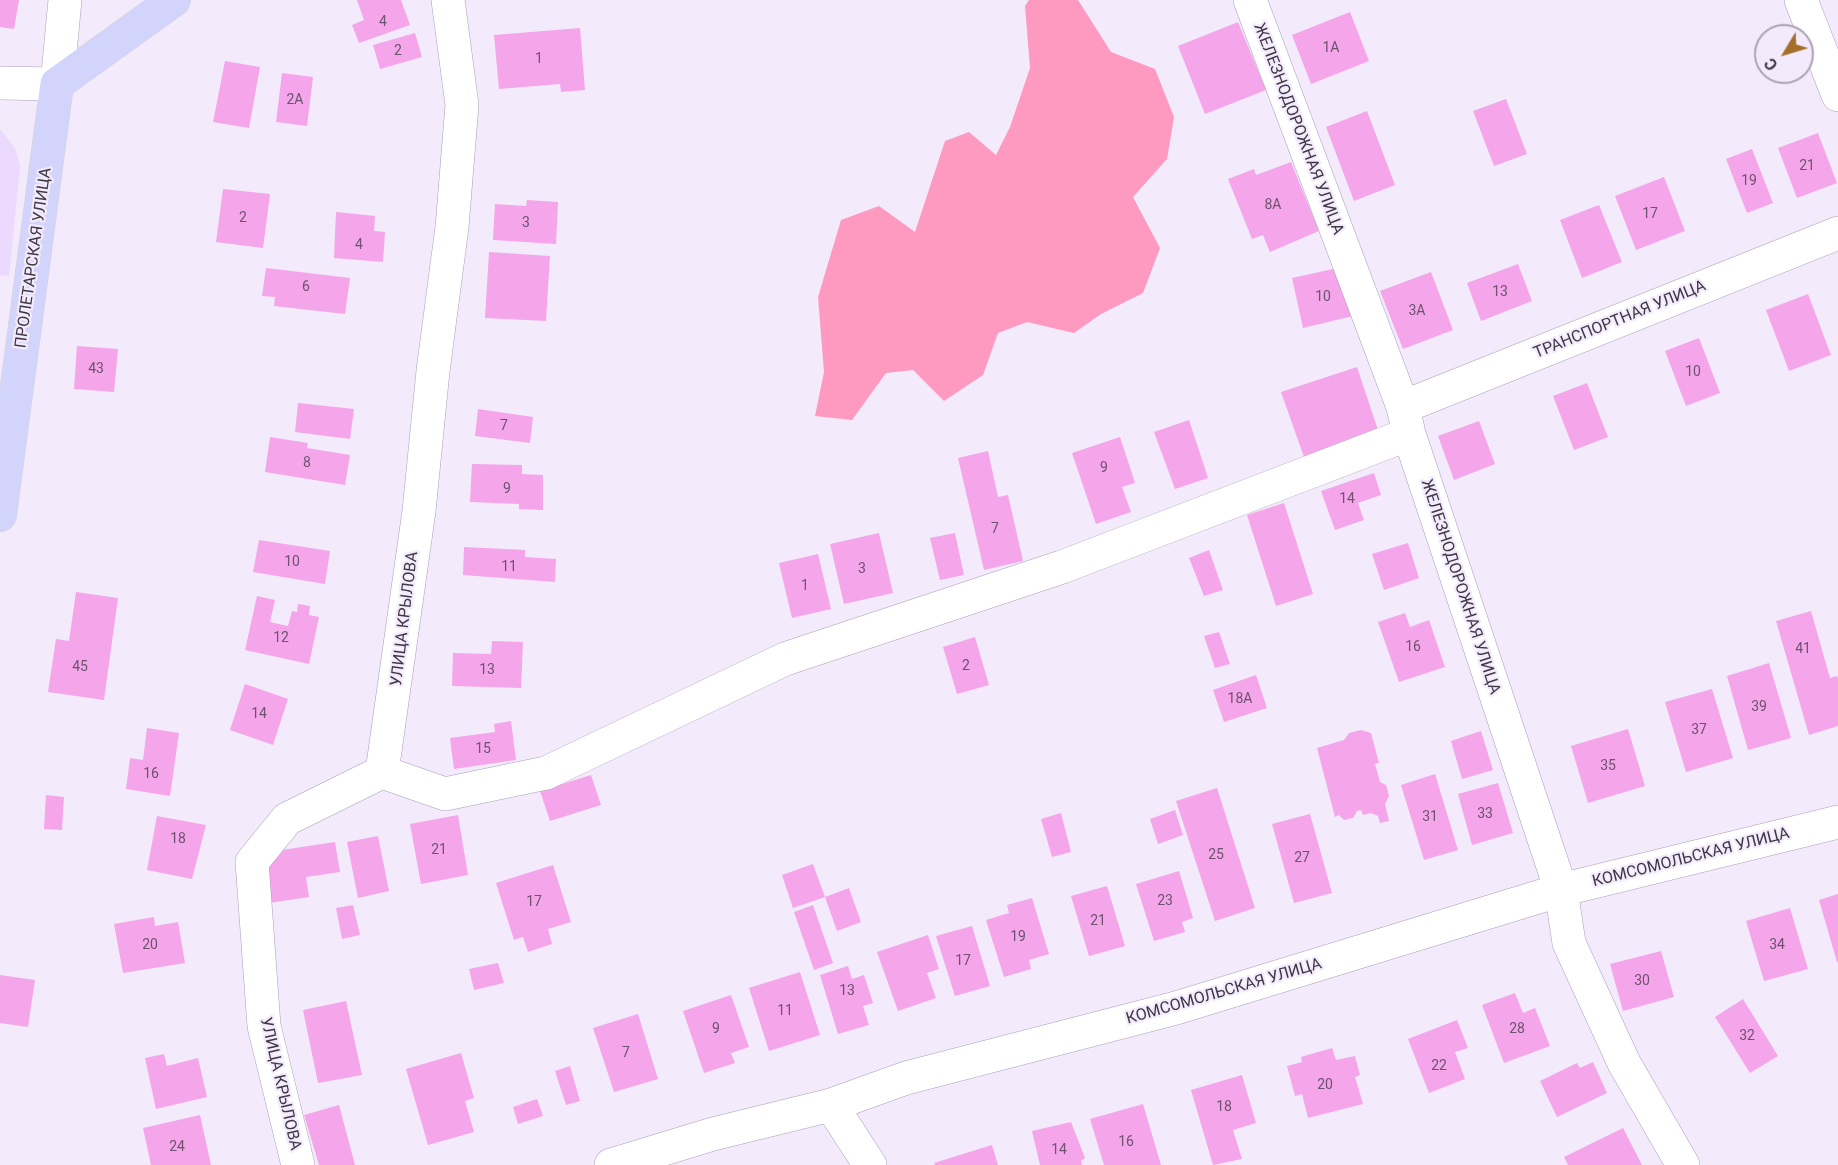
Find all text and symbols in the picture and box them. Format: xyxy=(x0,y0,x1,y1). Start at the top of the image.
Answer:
house number: 4 xyxy=(379,14,387,30)
street label: ЖЕЛЕЗНОДОРОЖНАЯ УЛИЦА xyxy=(1249,21,1347,237)
north arrow xyxy=(1754,24,1814,84)
house number: 1А xyxy=(1322,40,1340,56)
house number: 2 xyxy=(394,43,402,59)
house number: 1 xyxy=(535,51,543,67)
text: С xyxy=(1760,54,1782,74)
house number: 2А xyxy=(286,92,304,108)
house number: 21 xyxy=(1799,158,1815,174)
street label: ПРОЛЕТАРСКАЯ УЛИЦА xyxy=(12,166,56,350)
house number: 19 xyxy=(1741,173,1757,189)
house number: 8А xyxy=(1264,197,1282,213)
house number: 17 xyxy=(1642,206,1658,222)
house number: 2 xyxy=(239,210,247,226)
house number: 3 xyxy=(522,215,530,231)
house number: 4 xyxy=(355,237,363,253)
street label: ТРАНСПОРТНАЯ УЛИЦА xyxy=(1531,277,1709,363)
house number: 6 xyxy=(302,279,310,295)
house number: 13 xyxy=(1492,284,1508,300)
house number: 10 xyxy=(1315,289,1331,305)
house number: 3А xyxy=(1408,303,1426,319)
house number: 43 xyxy=(88,361,104,377)
house number: 10 xyxy=(1685,364,1701,380)
house number: 7 xyxy=(500,418,508,434)
house number: 8 xyxy=(303,455,311,471)
house number: 9 xyxy=(1100,460,1108,476)
street label: ЖЕЛЕЗНОДОРОЖНАЯ УЛИЦА xyxy=(1416,477,1504,697)
house number: 9 xyxy=(503,481,511,497)
house number: 14 xyxy=(1339,491,1355,507)
house number: 7 xyxy=(991,521,999,537)
street label: УЛИЦА КРЫЛОВА xyxy=(387,550,423,688)
house number: 10 xyxy=(284,554,300,570)
house number: 11 xyxy=(501,559,517,575)
house number: 3 xyxy=(858,561,866,577)
house number: 1 xyxy=(801,578,809,594)
house number: 12 xyxy=(273,630,289,646)
house number: 16 xyxy=(1405,639,1421,655)
house number: 41 xyxy=(1795,641,1811,657)
house number: 2 xyxy=(962,658,970,674)
house number: 45 xyxy=(72,659,88,675)
house number: 13 xyxy=(479,662,495,678)
house number: 18А xyxy=(1228,691,1252,707)
house number: 39 xyxy=(1751,699,1767,715)
house number: 14 xyxy=(251,706,267,722)
house number: 37 xyxy=(1691,722,1707,738)
house number: 15 xyxy=(475,741,491,757)
house number: 35 xyxy=(1600,758,1616,774)
house number: 16 xyxy=(143,766,159,782)
house number: 33 xyxy=(1477,806,1493,822)
house number: 31 xyxy=(1422,809,1438,825)
street label: КОМСОМОЛЬСКАЯ УЛИЦА xyxy=(1590,824,1792,892)
house number: 18 xyxy=(170,831,186,847)
house number: 21 xyxy=(431,842,447,858)
house number: 25 xyxy=(1208,847,1224,863)
house number: 27 xyxy=(1294,850,1310,866)
house number: 23 xyxy=(1157,893,1173,909)
house number: 17 xyxy=(526,894,542,910)
house number: 21 xyxy=(1090,913,1106,929)
house number: 19 xyxy=(1010,929,1026,945)
house number: 20 xyxy=(142,937,158,953)
house number: 34 xyxy=(1769,937,1785,953)
house number: 17 xyxy=(955,953,971,969)
street label: КОМСОМОЛЬСКАЯ УЛИЦА xyxy=(1124,955,1324,1029)
house number: 30 xyxy=(1634,973,1650,989)
house number: 13 xyxy=(839,983,855,999)
house number: 11 xyxy=(777,1003,793,1019)
street label: УЛИЦА КРЫЛОВА xyxy=(255,1016,305,1152)
house number: 9 xyxy=(712,1021,720,1037)
house number: 28 xyxy=(1509,1021,1525,1037)
house number: 32 xyxy=(1739,1028,1755,1044)
house number: 7 xyxy=(622,1045,630,1061)
house number: 22 xyxy=(1431,1058,1447,1074)
house number: 20 xyxy=(1317,1077,1333,1093)
house number: 18 xyxy=(1216,1099,1232,1115)
house number: 16 xyxy=(1118,1134,1134,1150)
house number: 24 xyxy=(169,1139,185,1155)
house number: 14 xyxy=(1051,1142,1067,1158)

